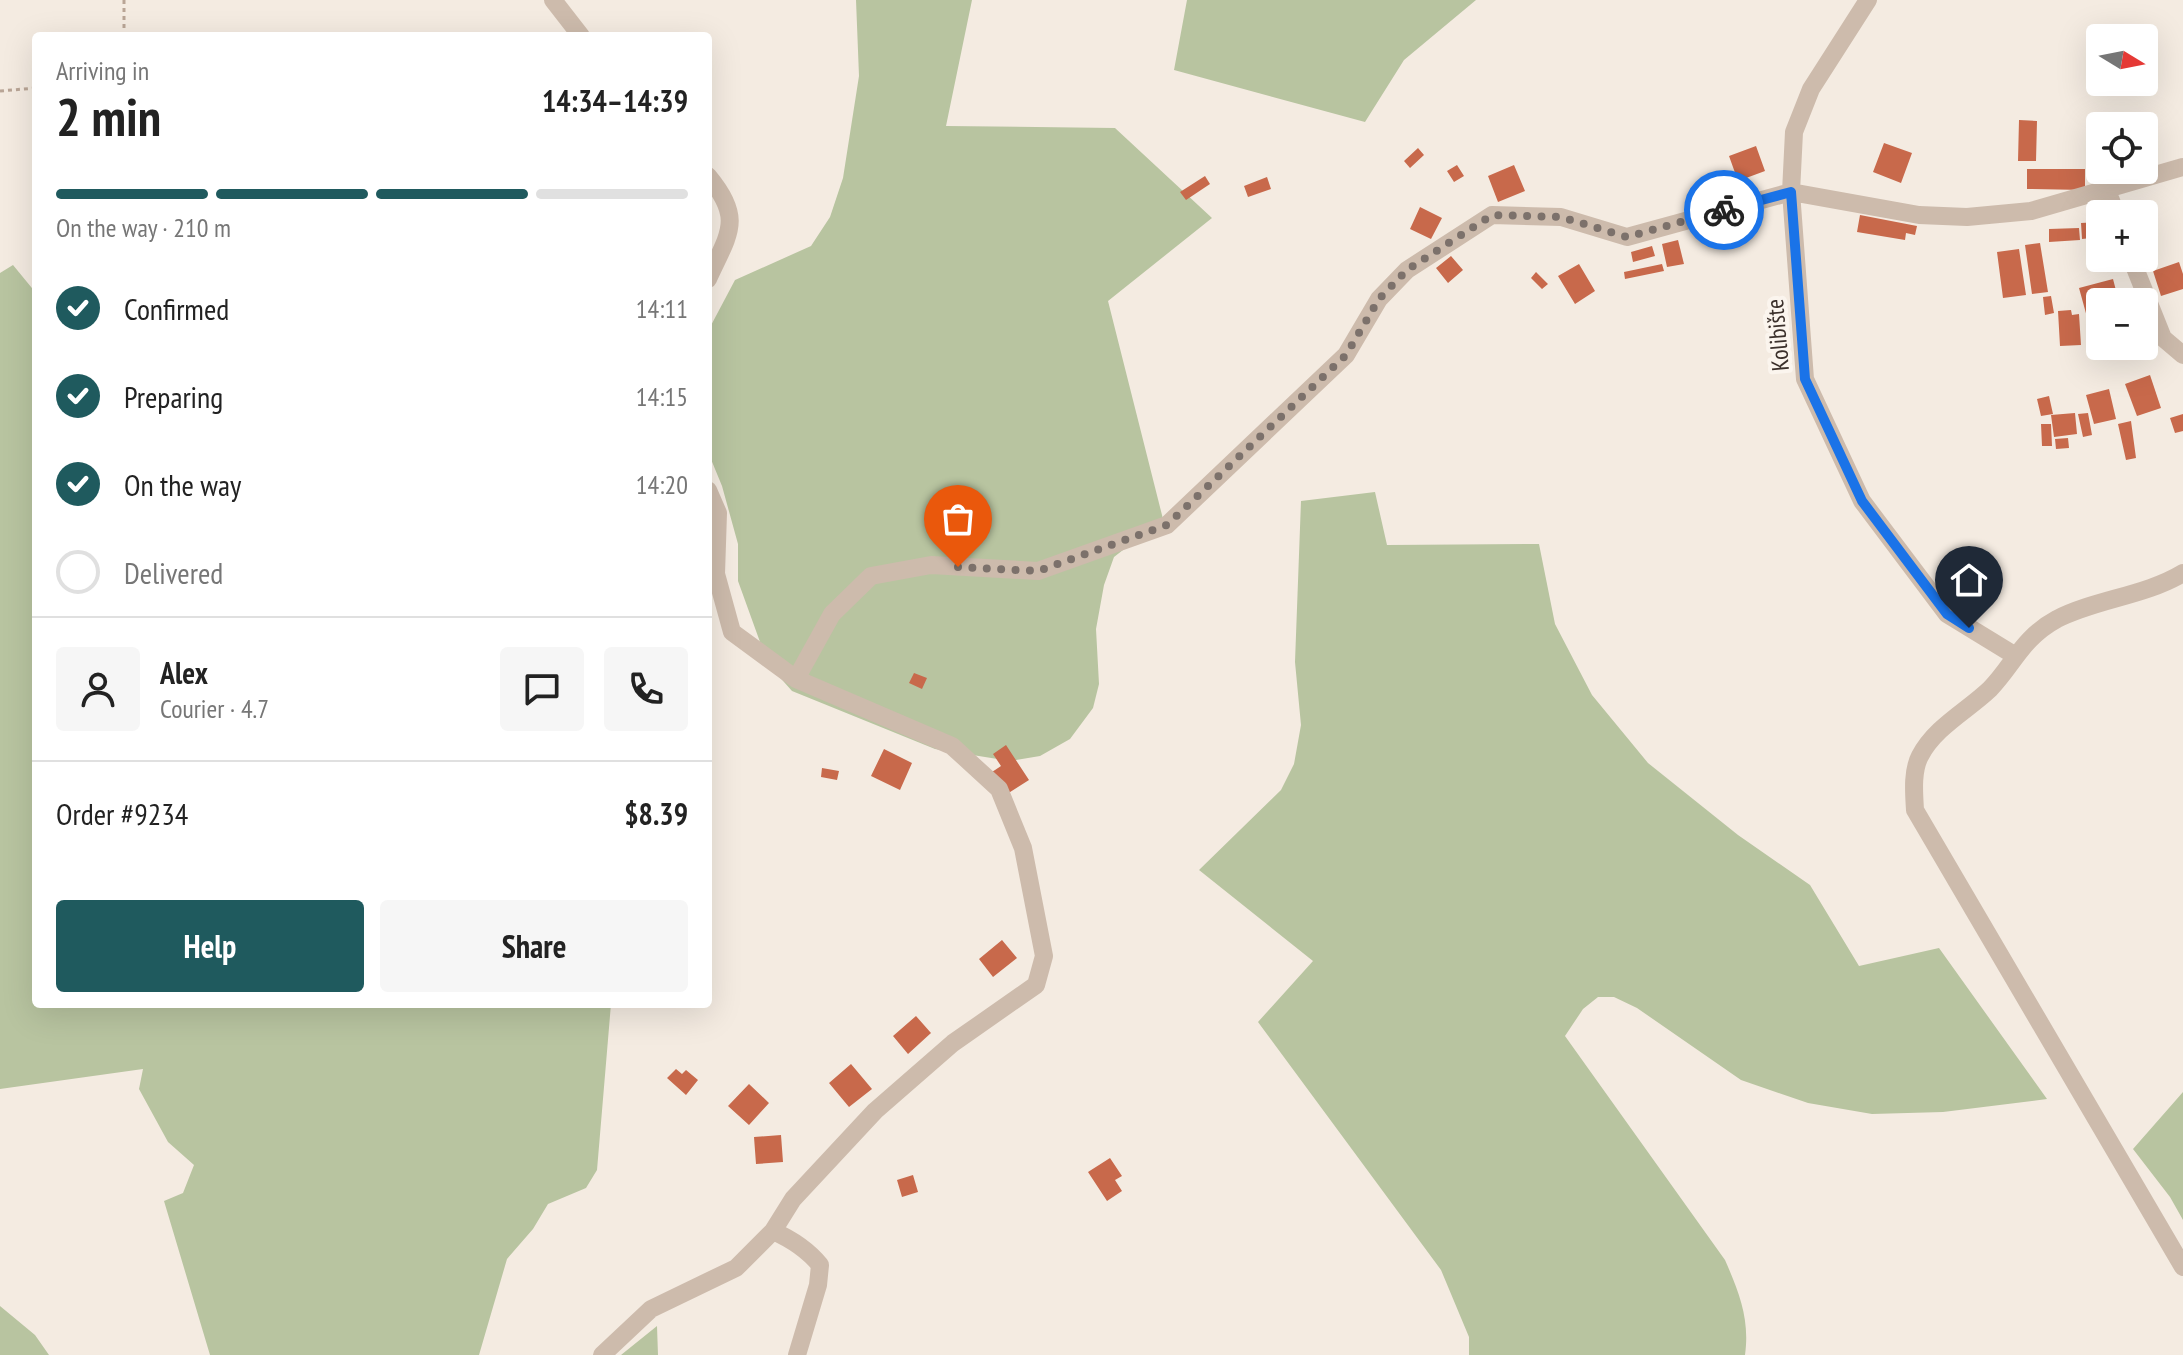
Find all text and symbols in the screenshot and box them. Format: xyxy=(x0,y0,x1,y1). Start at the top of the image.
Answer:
north arrow xyxy=(2086,24,2158,96)
map controls xyxy=(2086,24,2158,360)
text: Arriving in xyxy=(56,54,149,87)
text: 14:34–14:39 xyxy=(542,81,688,120)
text: 2 min xyxy=(56,83,161,150)
button: locate xyxy=(2086,112,2158,184)
courier xyxy=(1684,170,1764,250)
icon: bike xyxy=(1702,188,1746,232)
button: + xyxy=(2086,200,2158,272)
text: On the way · 210 m xyxy=(56,211,231,244)
icon: check xyxy=(56,286,100,330)
button: − xyxy=(2086,288,2158,360)
text: Confirmed xyxy=(124,289,229,328)
text: 14:11 xyxy=(636,292,688,325)
street label: Kolibište xyxy=(1759,298,1796,372)
icon: check xyxy=(56,374,100,418)
text: Preparing xyxy=(124,377,223,416)
text: 14:15 xyxy=(636,380,688,413)
icon: check xyxy=(56,462,100,506)
text: On the way xyxy=(124,465,241,504)
text: 14:20 xyxy=(636,468,688,501)
pin xyxy=(924,485,992,567)
icon: bag xyxy=(936,497,980,541)
pin xyxy=(1935,546,2003,628)
text: Delivered xyxy=(124,553,223,592)
icon: home xyxy=(1947,558,1991,602)
button: person xyxy=(56,647,140,731)
button: chat xyxy=(500,647,584,731)
button: phone xyxy=(604,647,688,731)
text: Alex xyxy=(160,653,208,692)
text: Courier · 4.7 xyxy=(160,692,269,725)
text: Order #9234 xyxy=(56,794,188,833)
text: $8.39 xyxy=(624,794,688,833)
button: Help xyxy=(56,900,364,992)
button: Share xyxy=(380,900,688,992)

